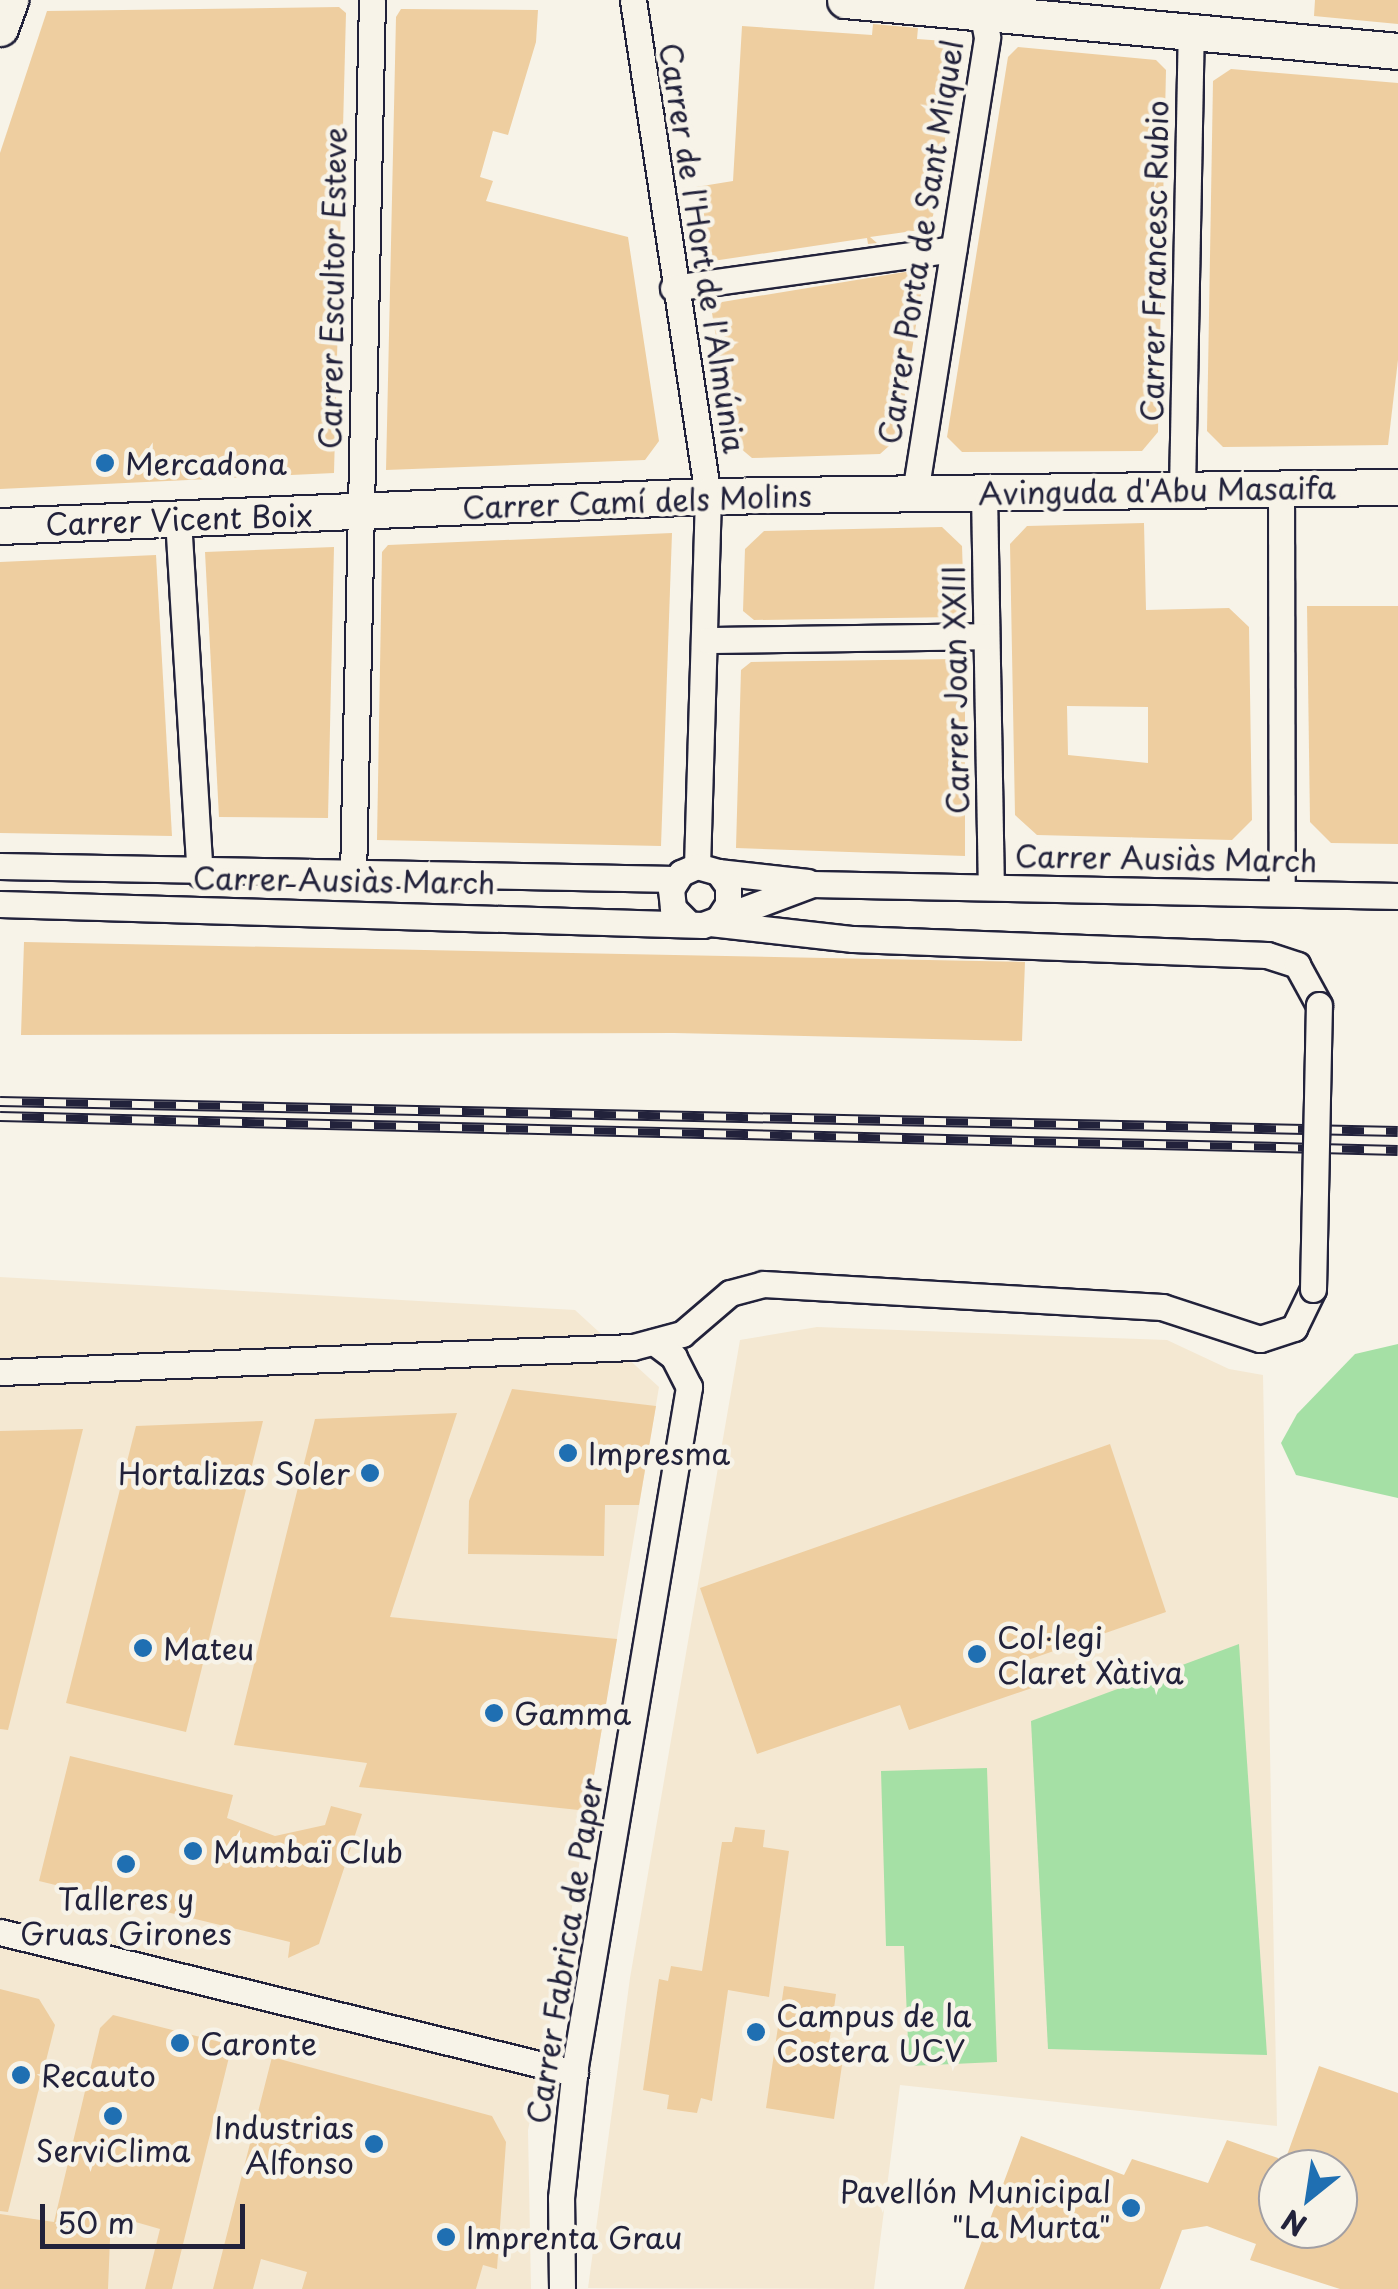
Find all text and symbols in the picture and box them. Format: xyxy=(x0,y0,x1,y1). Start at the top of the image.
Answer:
street label: Carrer Porta de Sant Miquel xyxy=(870,36,970,448)
street label: Carrer de l'Hort de l'Almúnia xyxy=(652,38,754,458)
street label: Carrer Francesc Rubio xyxy=(1133,99,1175,423)
street label: Carrer Escultor Esteve xyxy=(311,126,353,450)
place label: Mercadona xyxy=(125,445,287,481)
marker: Mercadona xyxy=(94,452,116,474)
street label: Avinguda d'Abu Masaifa xyxy=(979,469,1335,511)
street label: Carrer Camí dels Molins xyxy=(462,477,812,525)
street label: Carrer Vicent Boix xyxy=(44,496,314,542)
street label: Carrer Joan XXIII xyxy=(935,565,975,815)
street label: Carrer Ausiàs March xyxy=(1013,837,1319,879)
street label: Carrer Ausiàs March xyxy=(191,859,497,901)
place label: Impresma xyxy=(588,1435,730,1471)
marker: Impresma xyxy=(557,1442,579,1464)
place label: Hortalizas Soler xyxy=(117,1455,350,1491)
marker: Hortalizas Soler xyxy=(359,1462,381,1484)
place label: Col·legi Claret Xàtiva xyxy=(997,1619,1186,1690)
place label: Mateu xyxy=(163,1630,254,1666)
marker: Mateu xyxy=(132,1637,154,1659)
marker: Col·legi Claret Xàtiva xyxy=(966,1643,988,1665)
place label: Gamma xyxy=(514,1695,631,1731)
marker: Gamma xyxy=(483,1702,505,1724)
street label: Carrer Fabrica de Paper xyxy=(519,1775,609,2127)
place label: Mumbaï Club xyxy=(213,1833,404,1869)
marker: Mumbaï Club xyxy=(182,1840,204,1862)
marker: Talleres y Gruas Girones xyxy=(115,1853,137,1875)
place label: Talleres y Gruas Girones xyxy=(22,1880,230,1950)
place label: Campus de la Costera UCV xyxy=(776,1997,973,2068)
marker: Campus de la Costera UCV xyxy=(745,2021,767,2043)
place label: Caronte xyxy=(200,2025,317,2061)
marker: Caronte xyxy=(169,2032,191,2054)
place label: Recauto xyxy=(41,2057,156,2093)
marker: Recauto xyxy=(10,2064,32,2086)
marker: ServiClima xyxy=(102,2105,124,2127)
place label: Industrias Alfonso xyxy=(214,2109,354,2180)
place label: ServiClima xyxy=(36,2132,190,2168)
marker: Industrias Alfonso xyxy=(363,2133,385,2155)
north arrow xyxy=(1258,2149,1358,2249)
place label: Pavellón Municipal "La Murta" xyxy=(840,2173,1111,2244)
scale bar xyxy=(45,2184,250,2246)
marker: Pavellón Municipal "La Murta" xyxy=(1120,2197,1142,2219)
text: 50 m xyxy=(57,2199,135,2244)
text: N xyxy=(1273,2200,1314,2248)
place label: Imprenta Grau xyxy=(466,2219,681,2255)
marker: Imprenta Grau xyxy=(435,2226,457,2248)

